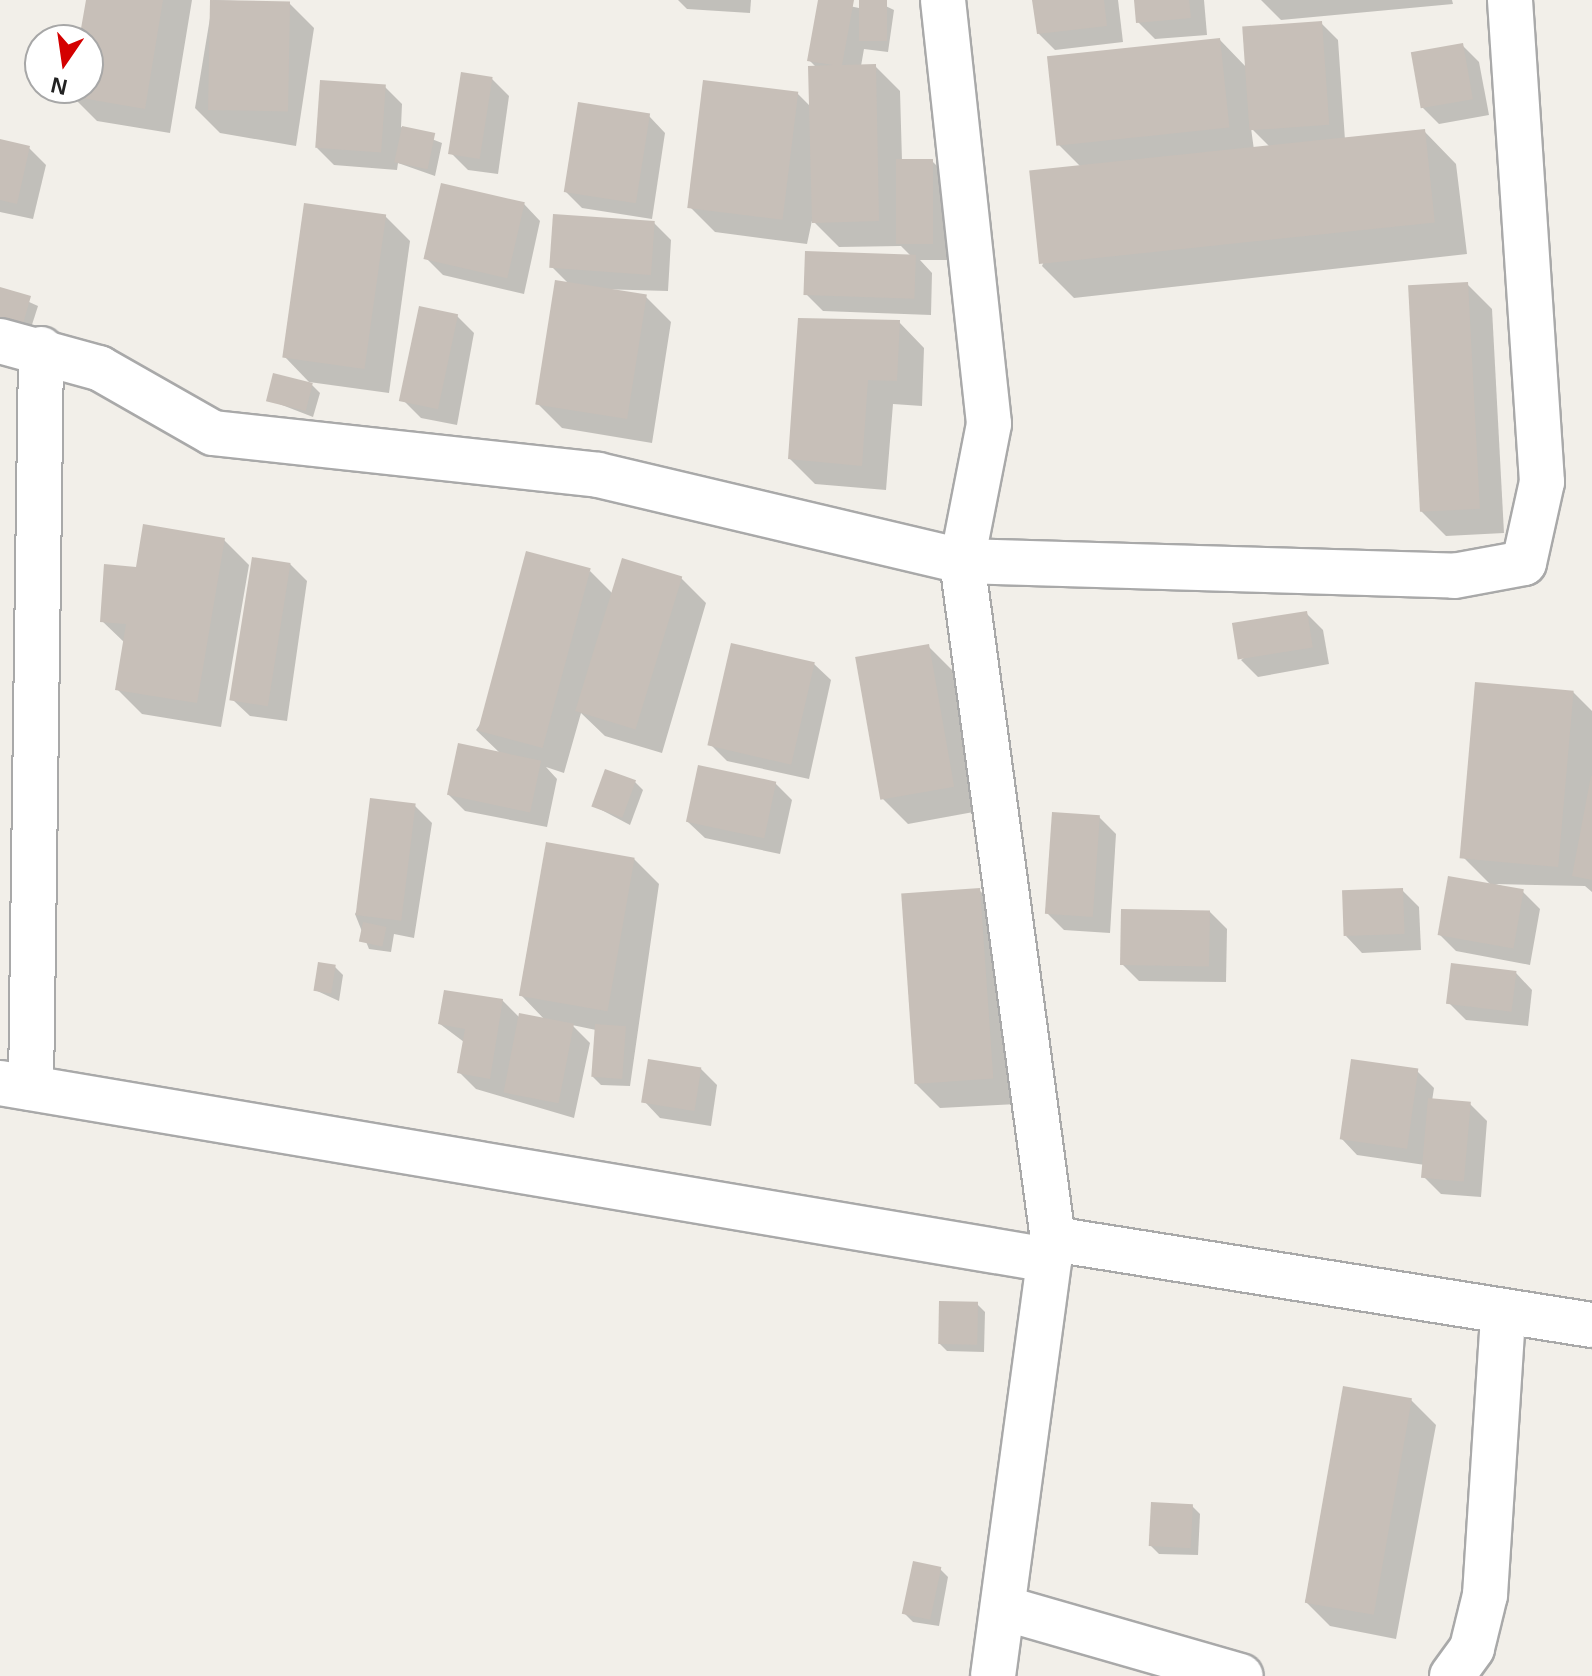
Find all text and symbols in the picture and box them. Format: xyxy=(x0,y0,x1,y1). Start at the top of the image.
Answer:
north arrow xyxy=(24,24,104,104)
text: N xyxy=(48,72,69,100)

